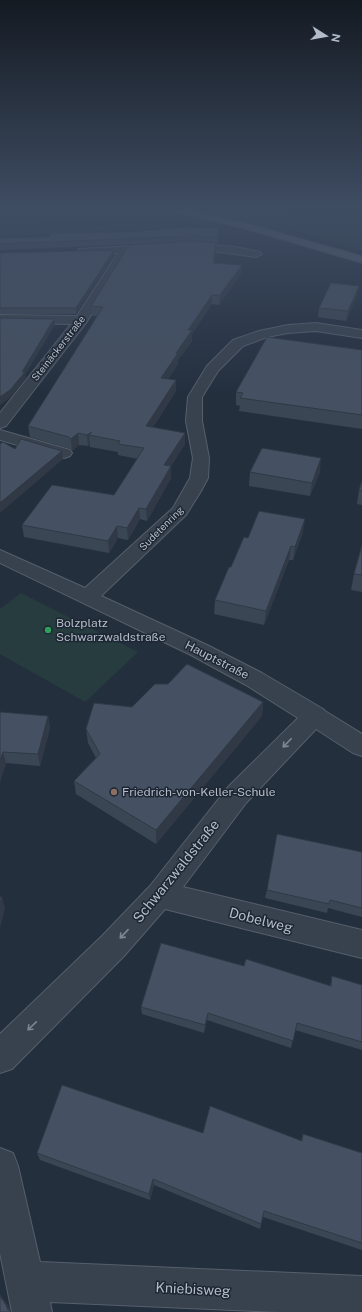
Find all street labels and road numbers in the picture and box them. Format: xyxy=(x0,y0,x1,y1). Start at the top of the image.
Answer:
street label: Steinäckerstraße xyxy=(29,313,87,383)
street label: Sudetenring xyxy=(136,503,186,553)
street label: Hauptstraße xyxy=(183,638,252,682)
street label: Schwarzwaldstraße xyxy=(130,816,222,926)
street label: Dobelweg xyxy=(227,904,295,936)
street label: Kniebisweg xyxy=(155,1279,231,1299)

